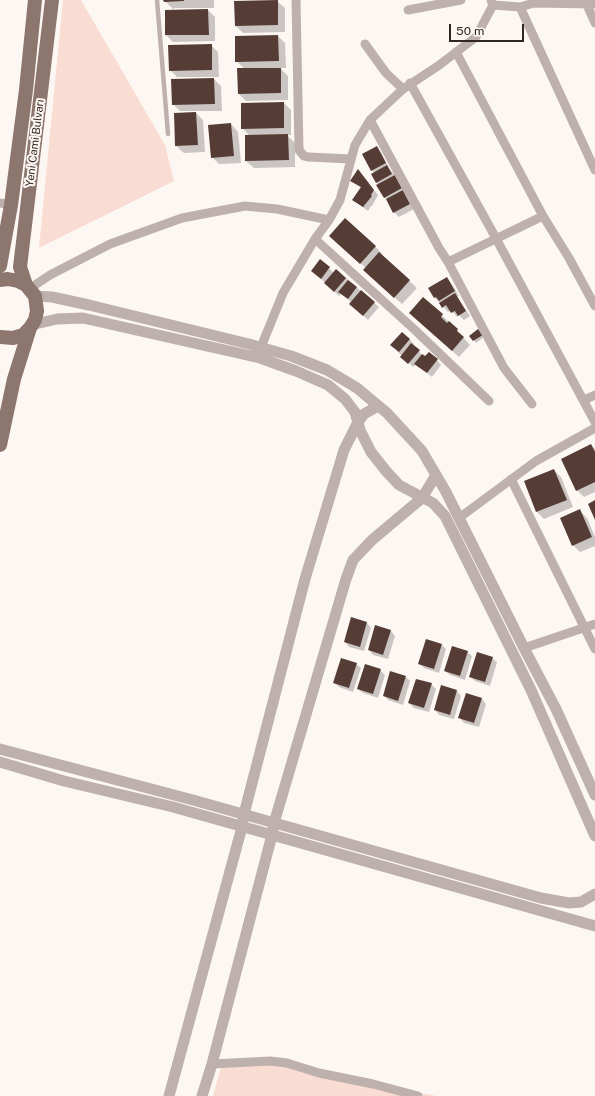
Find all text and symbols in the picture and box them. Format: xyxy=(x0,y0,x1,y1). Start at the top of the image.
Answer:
scale bar xyxy=(451,16,526,42)
text: 50 m xyxy=(456,24,484,38)
street label: Yeni Cami Bulvarı xyxy=(23,99,47,187)

